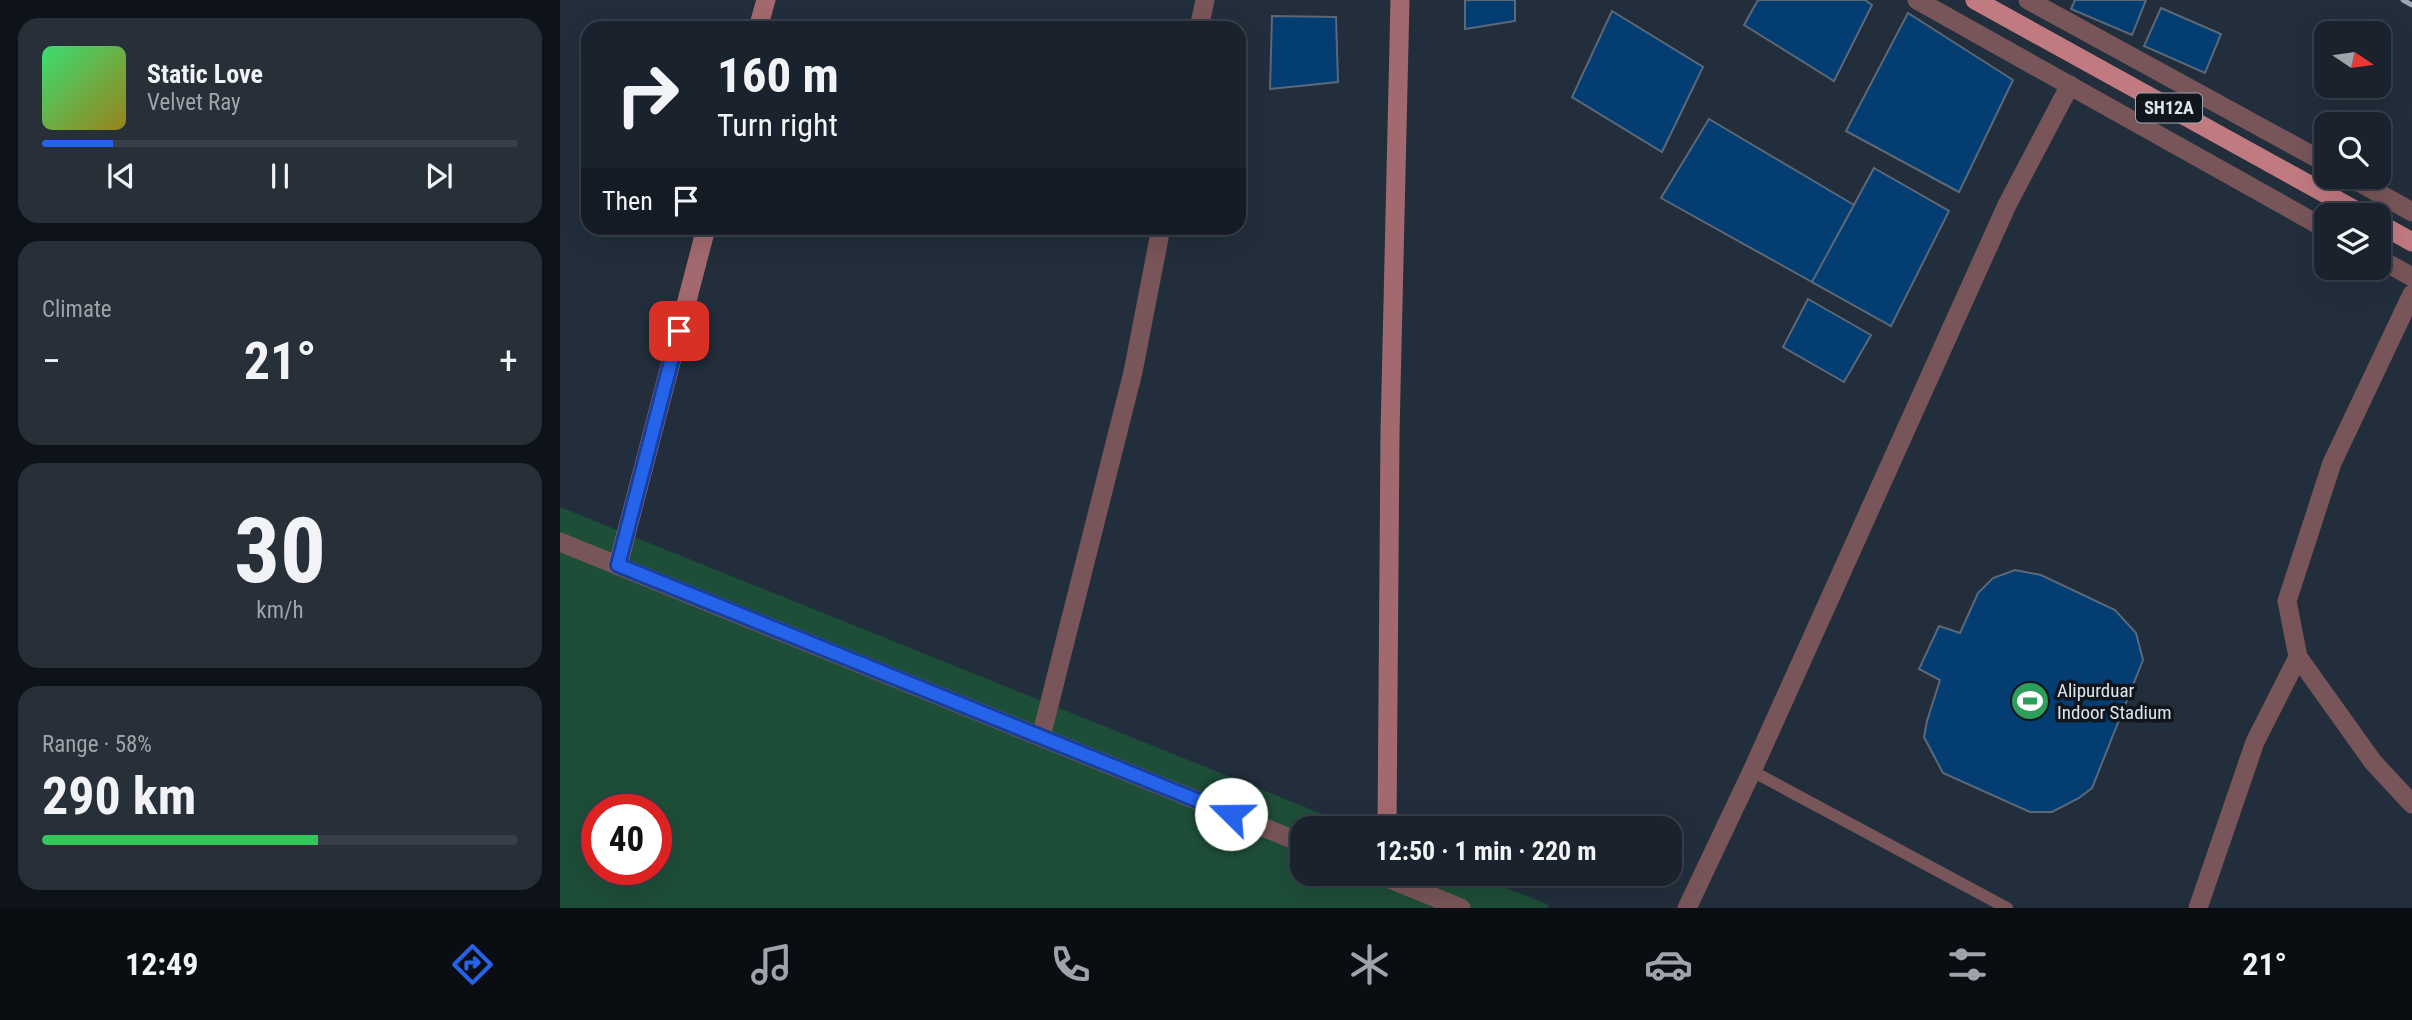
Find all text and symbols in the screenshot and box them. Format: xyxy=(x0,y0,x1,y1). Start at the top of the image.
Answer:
north arrow xyxy=(2314,21,2390,98)
map controls xyxy=(2314,21,2391,280)
text: 160 m xyxy=(717,47,839,104)
icon: right xyxy=(602,49,693,140)
text: Static Love xyxy=(147,59,263,89)
text: Velvet Ray xyxy=(147,89,241,116)
road number: SH12A xyxy=(2136,94,2202,122)
text: Turn right xyxy=(717,106,838,144)
button: search xyxy=(2314,112,2391,189)
icon: previous xyxy=(102,157,140,195)
icon: pause xyxy=(261,157,299,195)
icon: next xyxy=(420,157,458,195)
icon: arrive xyxy=(667,182,705,220)
text: Then xyxy=(602,186,653,216)
button: layers xyxy=(2314,203,2391,280)
text: Climate xyxy=(42,296,112,323)
pin xyxy=(649,301,709,361)
icon: arrive xyxy=(660,312,698,350)
text: 21° xyxy=(244,331,316,392)
text: − xyxy=(42,339,61,383)
text: + xyxy=(499,339,518,383)
text: 30 xyxy=(234,498,326,604)
text: km/h xyxy=(256,597,304,624)
place label: Alipurduar Indoor Stadium xyxy=(2057,679,2171,724)
sports icon: Alipurduar Indoor Stadium xyxy=(2009,680,2051,722)
text: Range · 58% xyxy=(42,731,152,758)
text: 290 km xyxy=(42,766,196,827)
position arrow xyxy=(1194,777,1268,851)
speed limit sign: 40 xyxy=(581,794,672,885)
text: 12:50 · 1 min · 220 m xyxy=(1376,836,1596,866)
icon: directions xyxy=(448,940,497,989)
icon: music xyxy=(747,940,796,989)
icon: phone xyxy=(1046,940,1095,989)
icon: climate xyxy=(1345,940,1394,989)
icon: car xyxy=(1644,940,1693,989)
icon: filters xyxy=(1943,940,1992,989)
text: 12:49 xyxy=(125,945,198,983)
text: 21° xyxy=(2242,945,2287,983)

